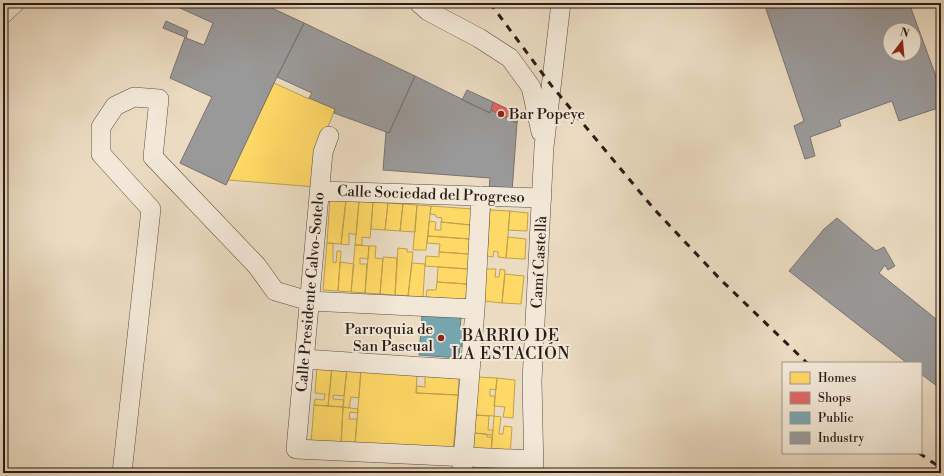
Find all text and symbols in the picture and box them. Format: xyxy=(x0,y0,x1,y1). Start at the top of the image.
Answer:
north arrow xyxy=(882,22,922,62)
text: N xyxy=(898,25,911,41)
place label: Bar Popeye xyxy=(508,105,585,124)
marker: Bar Popeye xyxy=(496,109,506,119)
street label: Calle Sociedad del Progreso xyxy=(337,182,525,207)
street label: Calle Presidente Calvo-Sotelo xyxy=(292,191,329,393)
street label: Camí Castellà xyxy=(528,215,551,309)
place label: Parroquia de San Pascual xyxy=(345,320,434,356)
district label: BARRIO DE LA ESTACIÓN xyxy=(452,326,570,364)
marker: Parroquia de San Pascual xyxy=(436,333,446,343)
legend xyxy=(782,362,922,454)
text: Homes xyxy=(818,371,856,386)
text: Shops xyxy=(818,391,851,406)
text: Public xyxy=(818,411,854,426)
text: Industry xyxy=(818,431,865,446)

